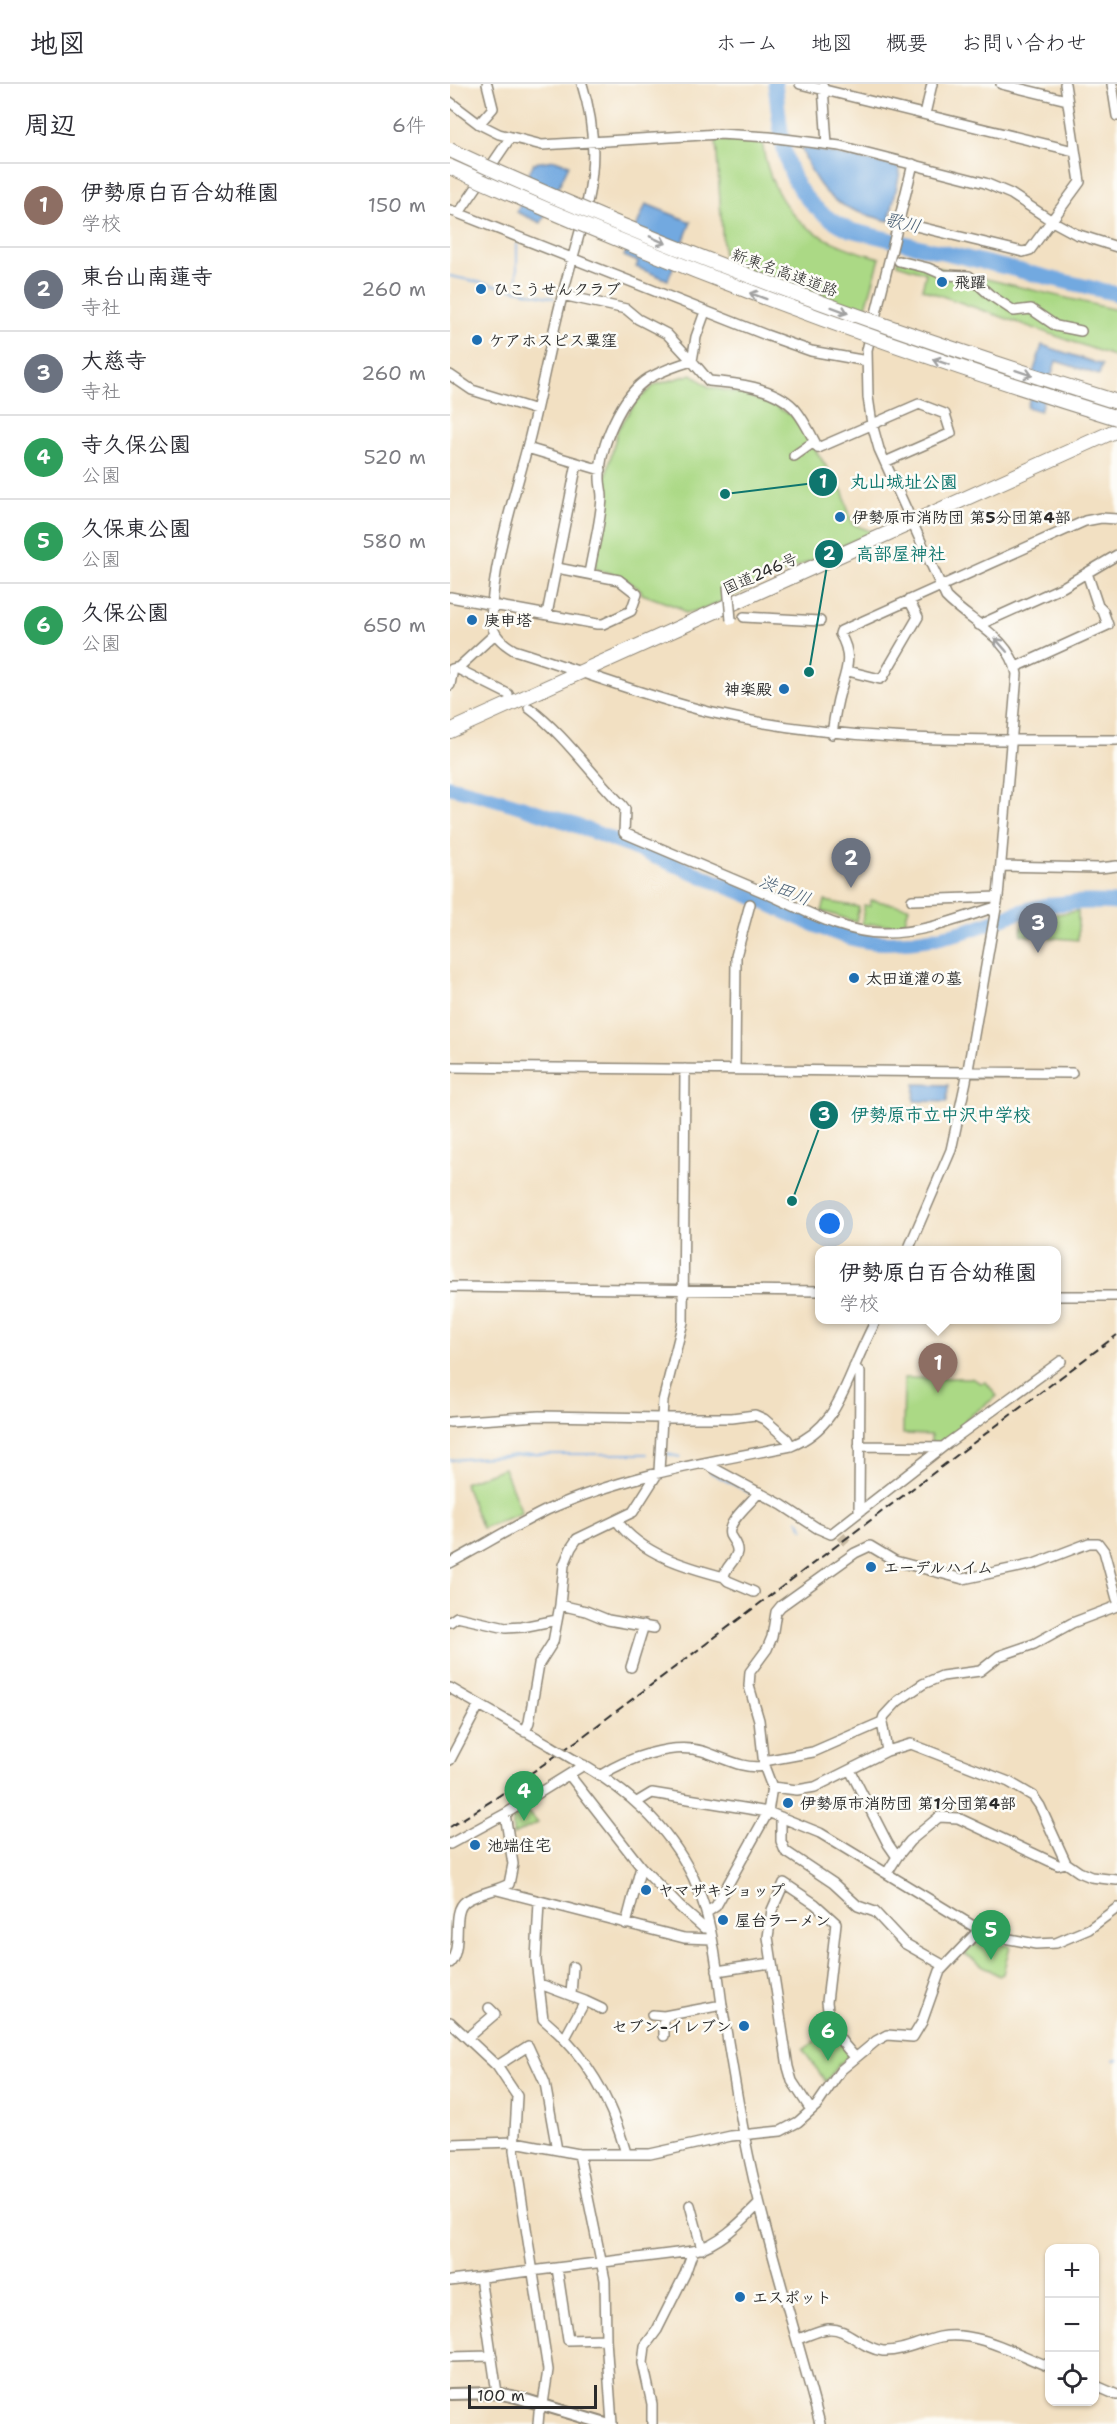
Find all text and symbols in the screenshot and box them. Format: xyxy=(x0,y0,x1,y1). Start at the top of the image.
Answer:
text: 地図 xyxy=(30,24,86,62)
text: ホーム xyxy=(716,29,778,57)
text: 地図 xyxy=(811,29,853,57)
text: 概要 xyxy=(886,29,928,57)
text: お問い合わせ xyxy=(961,29,1087,57)
text: 周辺 xyxy=(24,107,76,142)
text: 6件 xyxy=(392,112,426,138)
text: 伊勢原白百合幼稚園 xyxy=(81,178,279,207)
text: 1 xyxy=(39,192,48,218)
text: 150 m xyxy=(368,192,426,218)
water label: 歌川 xyxy=(883,207,923,239)
text: 学校 xyxy=(81,210,121,236)
one-way arrow xyxy=(648,235,666,246)
street label: 新東名高速道路 xyxy=(729,243,841,301)
text: 東台山南蓮寺 xyxy=(81,262,213,291)
place label: 飛躍 xyxy=(954,272,986,293)
marker: 飛躍 xyxy=(935,275,949,289)
text: 2 xyxy=(37,276,51,302)
text: 260 m xyxy=(361,276,426,302)
place label: ひこうせんクラブ xyxy=(493,279,621,300)
marker: ひこうせんクラブ xyxy=(474,282,488,296)
one-way arrow xyxy=(749,290,768,301)
text: 寺社 xyxy=(81,294,121,320)
one-way arrow xyxy=(830,305,849,316)
place label: ケアホスピス粟窪 xyxy=(489,330,617,351)
marker: ケアホスピス粟窪 xyxy=(470,333,484,347)
text: 大慈寺 xyxy=(81,346,147,375)
one-way arrow xyxy=(932,356,951,367)
text: 3 xyxy=(37,360,51,386)
text: 260 m xyxy=(361,360,426,386)
one-way arrow xyxy=(1014,368,1033,379)
text: 寺社 xyxy=(81,378,121,404)
text: 寺久保公園 xyxy=(81,430,191,459)
text: 4 xyxy=(37,444,51,470)
text: 520 m xyxy=(363,444,426,470)
text: 公園 xyxy=(81,462,121,488)
callout: 丸山城址公園 xyxy=(808,464,970,500)
text: 1 xyxy=(819,470,827,494)
text: 丸山城址公園 xyxy=(850,470,958,494)
place label: 伊勢原市消防団 第5分団第4部 xyxy=(852,507,1071,528)
marker: 伊勢原市消防団 第5分団第4部 xyxy=(833,510,847,524)
text: 久保東公園 xyxy=(81,514,191,543)
text: 5 xyxy=(37,528,50,554)
text: 580 m xyxy=(363,528,426,554)
callout: 高部屋神社 xyxy=(814,536,958,572)
text: 2 xyxy=(823,542,836,566)
text: 高部屋神社 xyxy=(856,542,946,566)
text: 公園 xyxy=(81,546,121,572)
street label: 国道246号 xyxy=(719,548,801,599)
text: 久保公園 xyxy=(81,598,169,627)
place label: 庚申塔 xyxy=(484,610,532,631)
text: 6 xyxy=(37,612,51,638)
text: 650 m xyxy=(363,612,426,638)
marker: 庚申塔 xyxy=(465,613,479,627)
text: 公園 xyxy=(81,630,121,656)
one-way arrow xyxy=(994,638,1008,653)
place label: 神楽殿 xyxy=(724,679,772,700)
marker: 神楽殿 xyxy=(777,682,791,696)
pin: 2 xyxy=(832,838,870,888)
water label: 渋田川 xyxy=(755,869,815,911)
pin: 3 xyxy=(1018,904,1058,953)
place label: 太田道灌の墓 xyxy=(866,968,962,989)
marker: 太田道灌の墓 xyxy=(847,971,861,985)
callout: 伊勢原市立中沢中学校 xyxy=(809,1097,1043,1133)
text: 3 xyxy=(818,1103,830,1127)
text: 伊勢原市立中沢中学校 xyxy=(851,1103,1031,1127)
your location xyxy=(815,1209,844,1238)
popup xyxy=(815,1246,1061,1324)
text: 伊勢原白百合幼稚園 xyxy=(839,1258,1037,1287)
text: 学校 xyxy=(839,1290,879,1316)
pin: 1 xyxy=(918,1344,958,1393)
place label: エーデルハイム xyxy=(883,1557,993,1578)
marker: エーデルハイム xyxy=(864,1560,878,1574)
pin: 4 xyxy=(504,1772,544,1821)
place label: 伊勢原市消防団 第1分団第4部 xyxy=(800,1793,1016,1814)
marker: 伊勢原市消防団 第1分団第4部 xyxy=(781,1796,795,1810)
place label: 池端住宅 xyxy=(487,1835,551,1856)
marker: 池端住宅 xyxy=(468,1838,482,1852)
place label: ヤマザキショップ xyxy=(658,1880,785,1901)
marker: ヤマザキショップ xyxy=(639,1883,653,1897)
place label: 屋台ラーメン xyxy=(735,1910,831,1931)
pin: 5 xyxy=(972,1910,1010,1960)
marker: 屋台ラーメン xyxy=(716,1913,730,1927)
pin: 6 xyxy=(808,2012,848,2061)
place label: セブン-イレブン xyxy=(612,2016,732,2037)
marker: セブン-イレブン xyxy=(737,2019,751,2033)
map controls xyxy=(1045,2244,1099,2406)
button: + xyxy=(1045,2244,1099,2298)
place label: エスポット xyxy=(752,2287,832,2308)
marker: エスポット xyxy=(733,2290,747,2304)
button: − xyxy=(1045,2298,1099,2352)
button: locate xyxy=(1045,2352,1099,2406)
scale bar xyxy=(468,2382,597,2410)
text: 100 m xyxy=(477,2385,525,2406)

